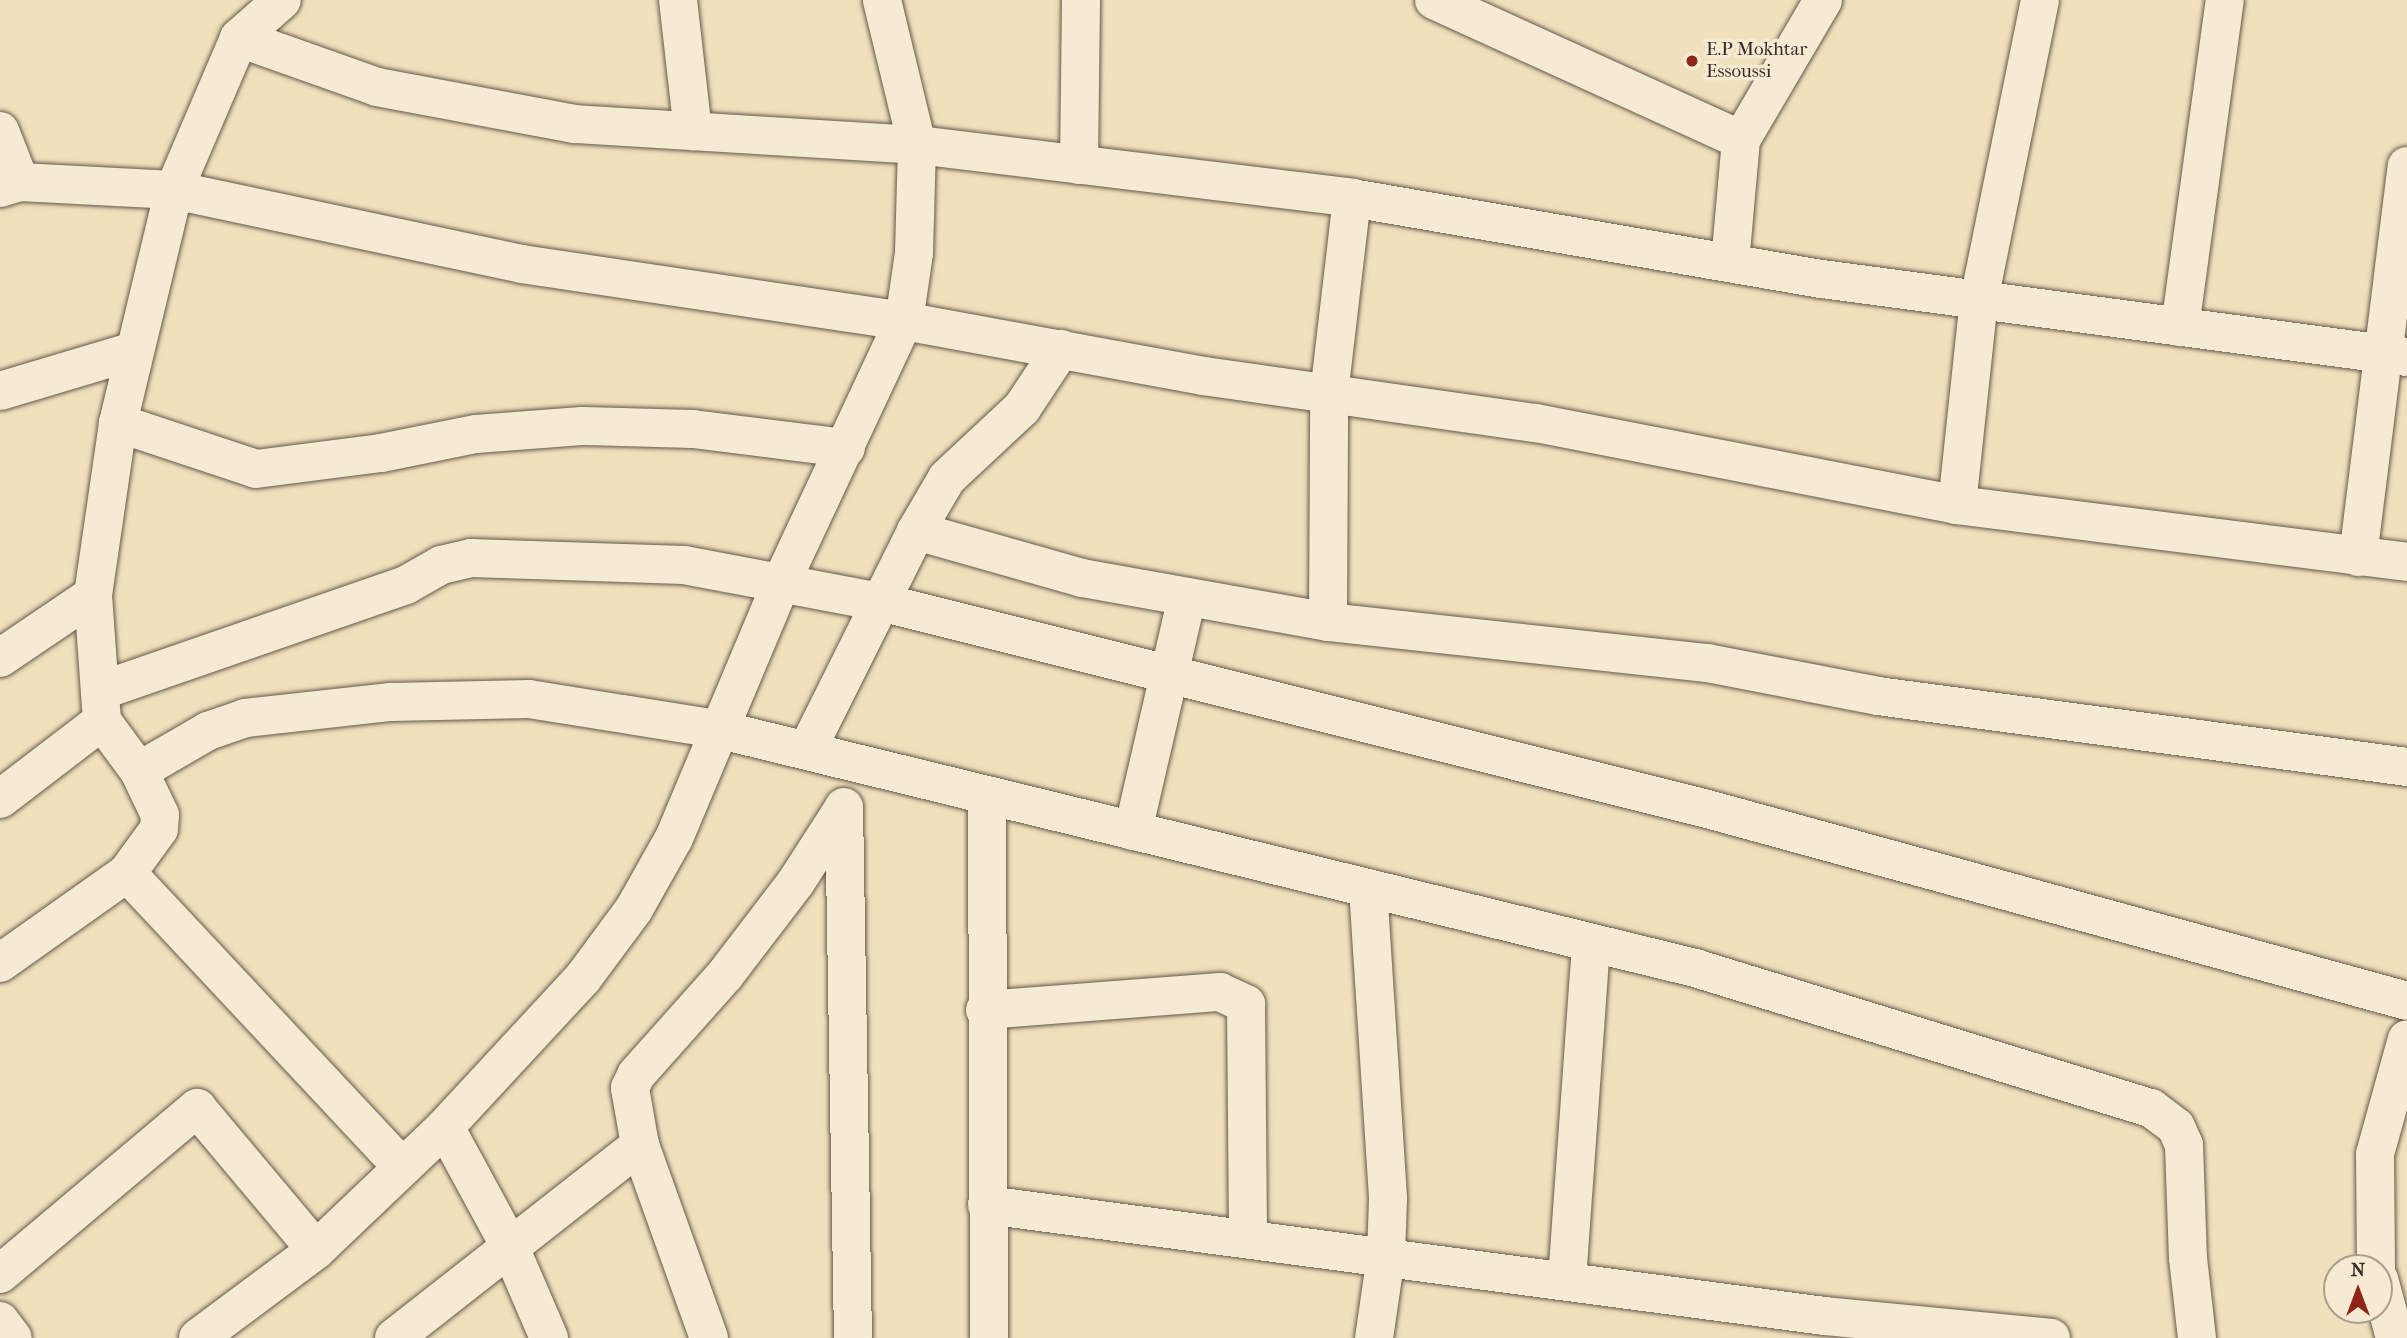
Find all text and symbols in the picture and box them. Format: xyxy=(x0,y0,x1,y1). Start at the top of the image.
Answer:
place label: E.P Mokhtar Essoussi xyxy=(1706,39,1807,83)
marker: E.P Mokhtar Essoussi xyxy=(1684,53,1700,69)
north arrow xyxy=(2323,1254,2393,1324)
text: N xyxy=(2351,1259,2365,1281)

